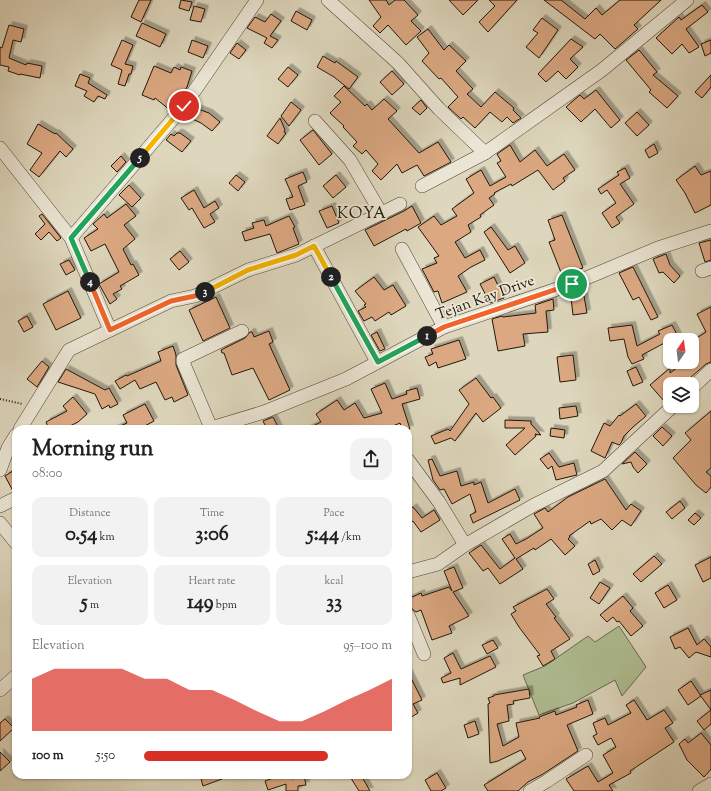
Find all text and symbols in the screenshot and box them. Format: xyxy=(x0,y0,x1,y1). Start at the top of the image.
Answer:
pin xyxy=(167,89,201,123)
icon: check xyxy=(173,95,195,117)
pin: 5 xyxy=(130,148,150,168)
text: 5 xyxy=(138,150,142,166)
district label: KOYA xyxy=(337,203,387,226)
pin: 2 xyxy=(321,267,341,287)
pin xyxy=(555,267,589,301)
text: 2 xyxy=(328,269,334,285)
street label: Tejan Kay Drive xyxy=(433,271,538,326)
pin: 4 xyxy=(80,272,100,292)
icon: arrive xyxy=(561,273,583,295)
text: 4 xyxy=(87,274,93,290)
pin: 3 xyxy=(195,282,215,302)
text: 3 xyxy=(203,284,207,300)
pin: 1 xyxy=(417,326,437,346)
text: 1 xyxy=(425,328,429,344)
north arrow xyxy=(663,333,699,369)
map controls xyxy=(663,333,699,413)
button: layers xyxy=(663,377,699,413)
text: Morning run xyxy=(32,434,154,466)
button: share xyxy=(350,438,392,480)
text: 08:00 xyxy=(32,465,62,483)
text: Distance xyxy=(69,505,111,521)
text: Time xyxy=(200,505,224,521)
text: Pace xyxy=(323,505,345,521)
text: 0.54 xyxy=(65,521,97,550)
text: 3:06 xyxy=(195,521,229,550)
text: 5:44 xyxy=(307,521,339,550)
text: km xyxy=(97,529,115,545)
text: /km xyxy=(339,529,361,545)
text: Elevation xyxy=(68,573,112,589)
text: Heart rate xyxy=(189,573,235,589)
text: kcal xyxy=(325,573,343,589)
text: 5 xyxy=(81,589,88,618)
text: 149 xyxy=(187,589,213,618)
text: 33 xyxy=(326,589,342,618)
text: m xyxy=(88,597,99,613)
text: bpm xyxy=(213,597,237,613)
text: Elevation xyxy=(32,637,85,655)
text: 95–100 m xyxy=(343,637,392,655)
text: 100 m xyxy=(32,747,64,765)
text: 5:50 xyxy=(96,747,115,765)

